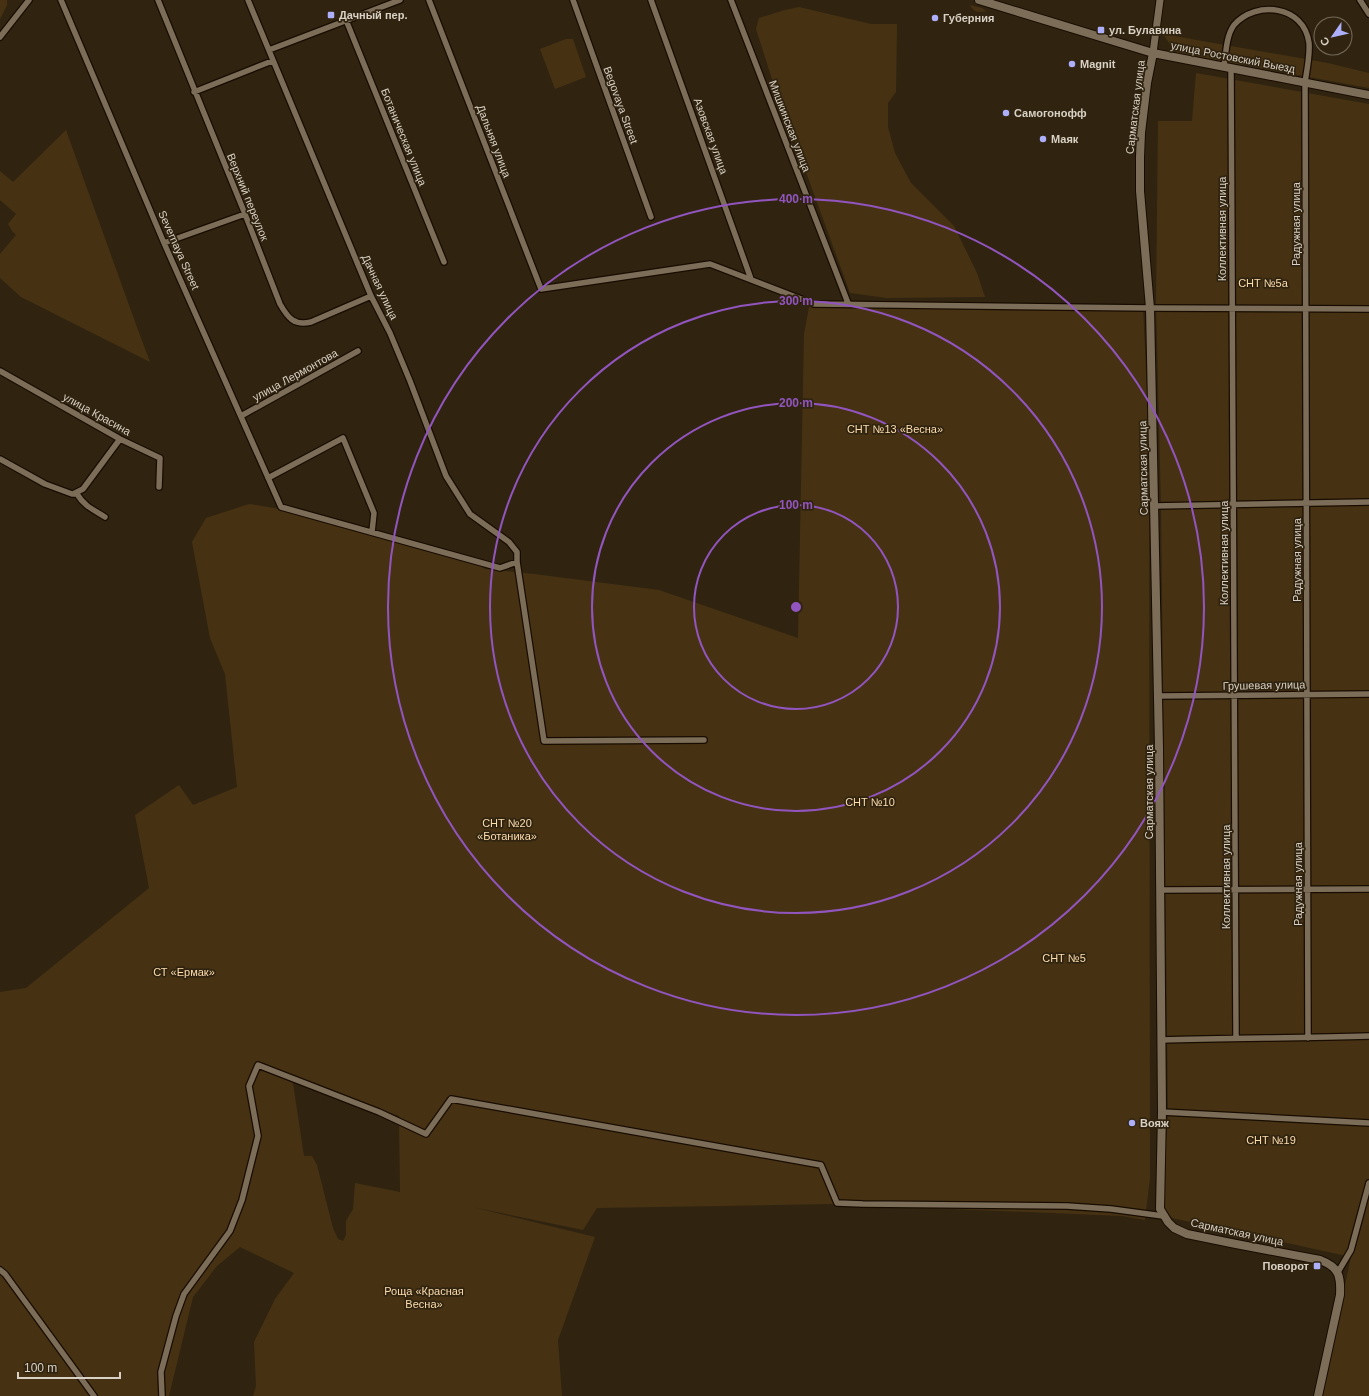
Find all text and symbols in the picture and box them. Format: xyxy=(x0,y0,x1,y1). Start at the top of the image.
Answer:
place label: Дачный пер. xyxy=(339,9,407,21)
marker: Дачный пер. xyxy=(326,10,336,20)
place label: Губерния xyxy=(943,12,994,24)
marker: Губерния xyxy=(930,13,940,23)
north arrow xyxy=(1313,16,1353,56)
place label: ул. Булавина xyxy=(1109,24,1182,36)
marker: ул. Булавина xyxy=(1096,25,1106,35)
text: С xyxy=(1317,35,1332,48)
street label: улица Ростовский Выезд xyxy=(1170,39,1297,75)
place label: Magnit xyxy=(1080,58,1116,70)
street label: Сарматская улица xyxy=(1123,58,1147,155)
marker: Magnit xyxy=(1067,59,1077,69)
street label: Begovaya Street xyxy=(601,65,641,145)
street label: Мишкинская улица xyxy=(767,79,813,174)
street label: Ботаническая улица xyxy=(379,86,429,188)
street label: Азовская улица xyxy=(692,96,731,176)
street label: Дальняя улица xyxy=(475,103,514,180)
place label: Самогонофф xyxy=(1014,107,1087,119)
marker: Самогонофф xyxy=(1001,108,1011,118)
place label: Маяк xyxy=(1051,133,1079,145)
marker: Маяк xyxy=(1038,134,1048,144)
street label: Верхний переулок xyxy=(225,152,271,243)
street label: Коллективная улица xyxy=(1216,176,1228,281)
street label: Радужная улица xyxy=(1290,181,1302,266)
text: 400 m xyxy=(779,192,813,206)
street label: Severnaya Street xyxy=(156,209,202,291)
street label: Дачная улица xyxy=(360,253,401,322)
park label: СНТ №5а xyxy=(1238,277,1289,289)
text: 300 m xyxy=(779,294,813,308)
street label: улица Лермонтова xyxy=(250,346,340,403)
street label: улица Красина xyxy=(61,390,134,438)
text: 200 m xyxy=(779,396,813,410)
street label: Сарматская улица xyxy=(1136,420,1150,515)
park label: СНТ №13 «Весна» xyxy=(847,423,943,435)
text: 100 m xyxy=(779,498,813,512)
street label: Коллективная улица xyxy=(1218,500,1230,605)
street label: Радужная улица xyxy=(1291,517,1303,602)
centre of rings xyxy=(789,600,803,614)
street label: Грушевая улица xyxy=(1222,678,1306,692)
street label: Сарматская улица xyxy=(1143,744,1155,839)
park label: СНТ №10 xyxy=(845,796,895,808)
park label: СНТ №20 «Ботаника» xyxy=(477,817,537,842)
street label: Коллективная улица xyxy=(1220,824,1232,929)
street label: Радужная улица xyxy=(1292,841,1304,926)
park label: СНТ №5 xyxy=(1042,952,1086,964)
park label: СТ «Ермак» xyxy=(153,966,215,978)
place label: Вояж xyxy=(1140,1117,1169,1129)
marker: Вояж xyxy=(1127,1118,1137,1128)
park label: СНТ №19 xyxy=(1246,1134,1296,1146)
street label: Сарматская улица xyxy=(1189,1216,1285,1248)
place label: Поворот xyxy=(1262,1260,1310,1272)
marker: Поворот xyxy=(1312,1261,1322,1271)
park label: Роща «Красная Весна» xyxy=(384,1285,464,1310)
scale bar xyxy=(18,1354,120,1380)
text: 100 m xyxy=(24,1361,57,1375)

